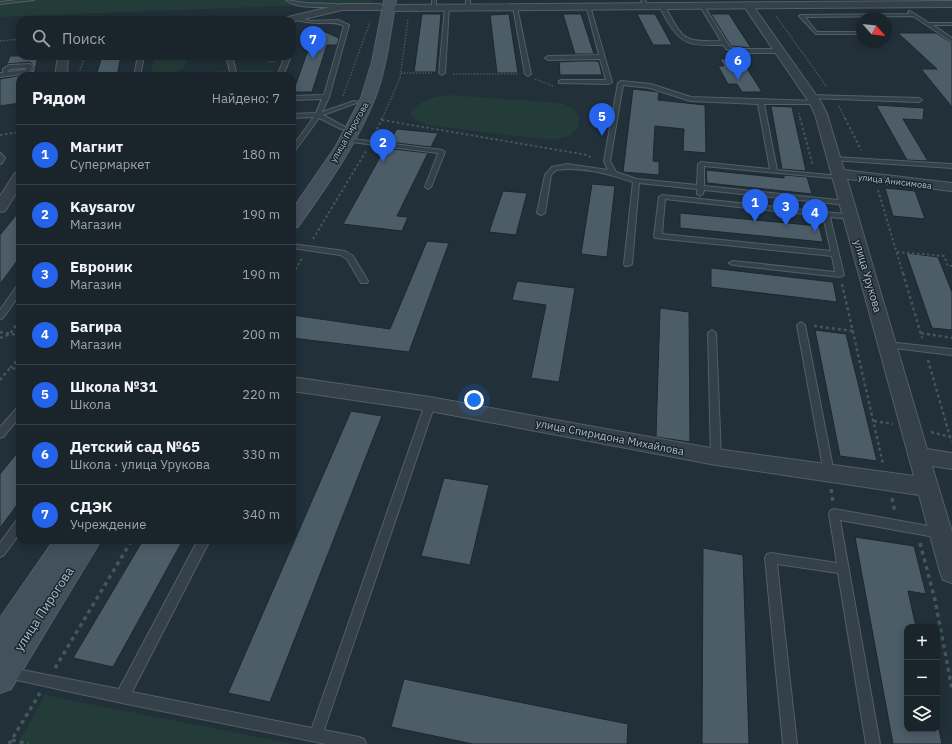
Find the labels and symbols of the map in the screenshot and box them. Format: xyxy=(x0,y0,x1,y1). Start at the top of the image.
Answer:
north arrow xyxy=(856,12,892,48)
pin: 7 xyxy=(300,26,326,59)
pin: 6 xyxy=(725,47,751,80)
street label: улица Пирогова xyxy=(327,100,371,164)
pin: 5 xyxy=(589,103,615,136)
pin: 2 xyxy=(370,129,396,162)
street label: улица Анисимова xyxy=(857,171,933,191)
pin: 1 xyxy=(742,189,768,222)
pin: 3 xyxy=(773,193,799,226)
pin: 4 xyxy=(802,199,828,232)
street label: улица Урукова xyxy=(851,238,885,314)
your location xyxy=(464,390,484,410)
street label: улица Спиридона Михайлова xyxy=(535,416,685,458)
street label: улица Пирогова xyxy=(10,563,78,654)

